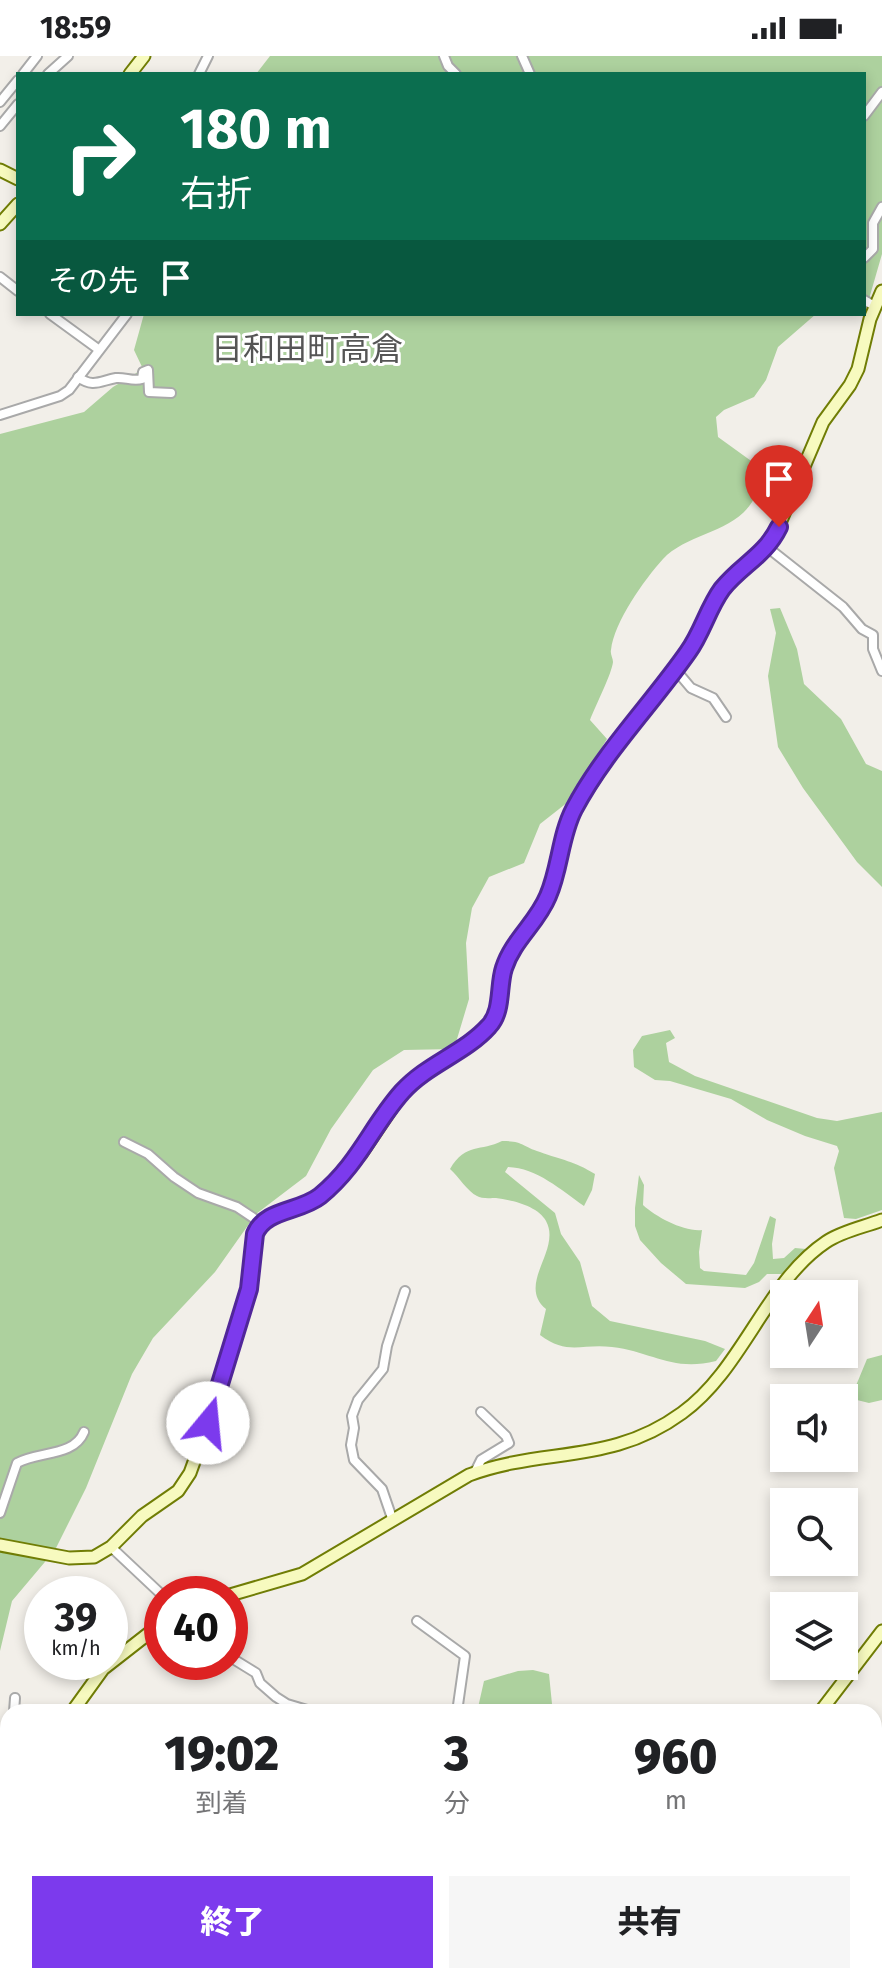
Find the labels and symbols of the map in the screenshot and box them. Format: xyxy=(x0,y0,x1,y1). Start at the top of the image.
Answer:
district label: 日和田町高倉 xyxy=(211,330,403,368)
pin xyxy=(745,445,813,527)
north arrow xyxy=(770,1280,858,1368)
position arrow xyxy=(166,1381,250,1465)
speed limit sign: 40 xyxy=(144,1576,248,1680)

